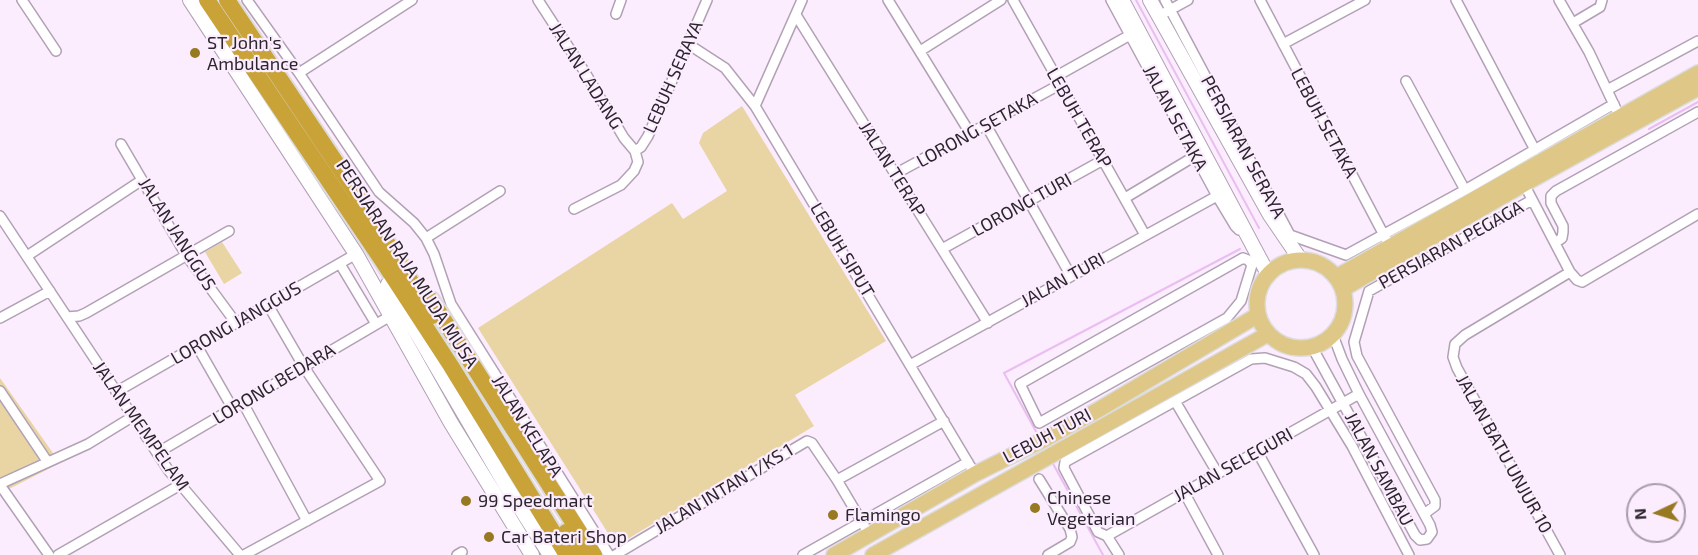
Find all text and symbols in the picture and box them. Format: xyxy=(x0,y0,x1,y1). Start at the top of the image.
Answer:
street label: LEBUH SERAYA xyxy=(639,18,707,136)
street label: JALAN LADANG xyxy=(545,19,627,133)
place label: ST John's Ambulance xyxy=(207,32,298,74)
marker: ST John's Ambulance xyxy=(188,46,202,60)
street label: JALAN SETAKA xyxy=(1138,61,1212,175)
street label: LEBUH TERAP xyxy=(1042,64,1116,172)
street label: LEBUH SETAKA xyxy=(1286,64,1362,182)
street label: PERSIARAN SERAYA xyxy=(1196,72,1290,222)
street label: LORONG SETAKA xyxy=(913,88,1041,172)
street label: JALAN TERAP xyxy=(854,118,930,220)
street label: PERSIARAN RAJA MUDA MUSA xyxy=(331,156,483,372)
street label: LORONG TURI xyxy=(968,169,1076,241)
street label: JALAN JANGGUS xyxy=(134,174,220,294)
street label: PERSIARAN PEGAGA xyxy=(1375,196,1527,294)
street label: LEBUH SIPUT xyxy=(805,199,879,301)
street label: JALAN TURI xyxy=(1017,248,1109,312)
street label: LORONG JANGGUS xyxy=(167,277,305,369)
street label: LORONG BEDARA xyxy=(209,339,339,429)
street label: JALAN MEMPELAM xyxy=(88,357,194,495)
street label: JALAN KELAPA xyxy=(487,371,567,481)
street label: JALAN BATU UNJUR 10 xyxy=(1451,371,1557,537)
street label: LEBUH TURI xyxy=(999,404,1095,468)
street label: JALAN SAMBAU xyxy=(1340,408,1418,530)
street label: JALAN SELEGURI xyxy=(1170,423,1296,507)
street label: JALAN INTAN 1/KS 1 xyxy=(651,439,797,539)
north arrow xyxy=(1626,483,1686,543)
place label: Chinese Vegetarian xyxy=(1047,487,1135,530)
place label: 99 Speedmart xyxy=(478,490,593,512)
marker: 99 Speedmart xyxy=(459,494,473,508)
marker: Chinese Vegetarian xyxy=(1028,501,1042,515)
place label: Flamingo xyxy=(845,504,921,526)
marker: Flamingo xyxy=(826,508,840,522)
text: N xyxy=(1630,508,1649,521)
place label: Car Bateri Shop xyxy=(501,526,627,548)
marker: Car Bateri Shop xyxy=(482,530,496,544)

